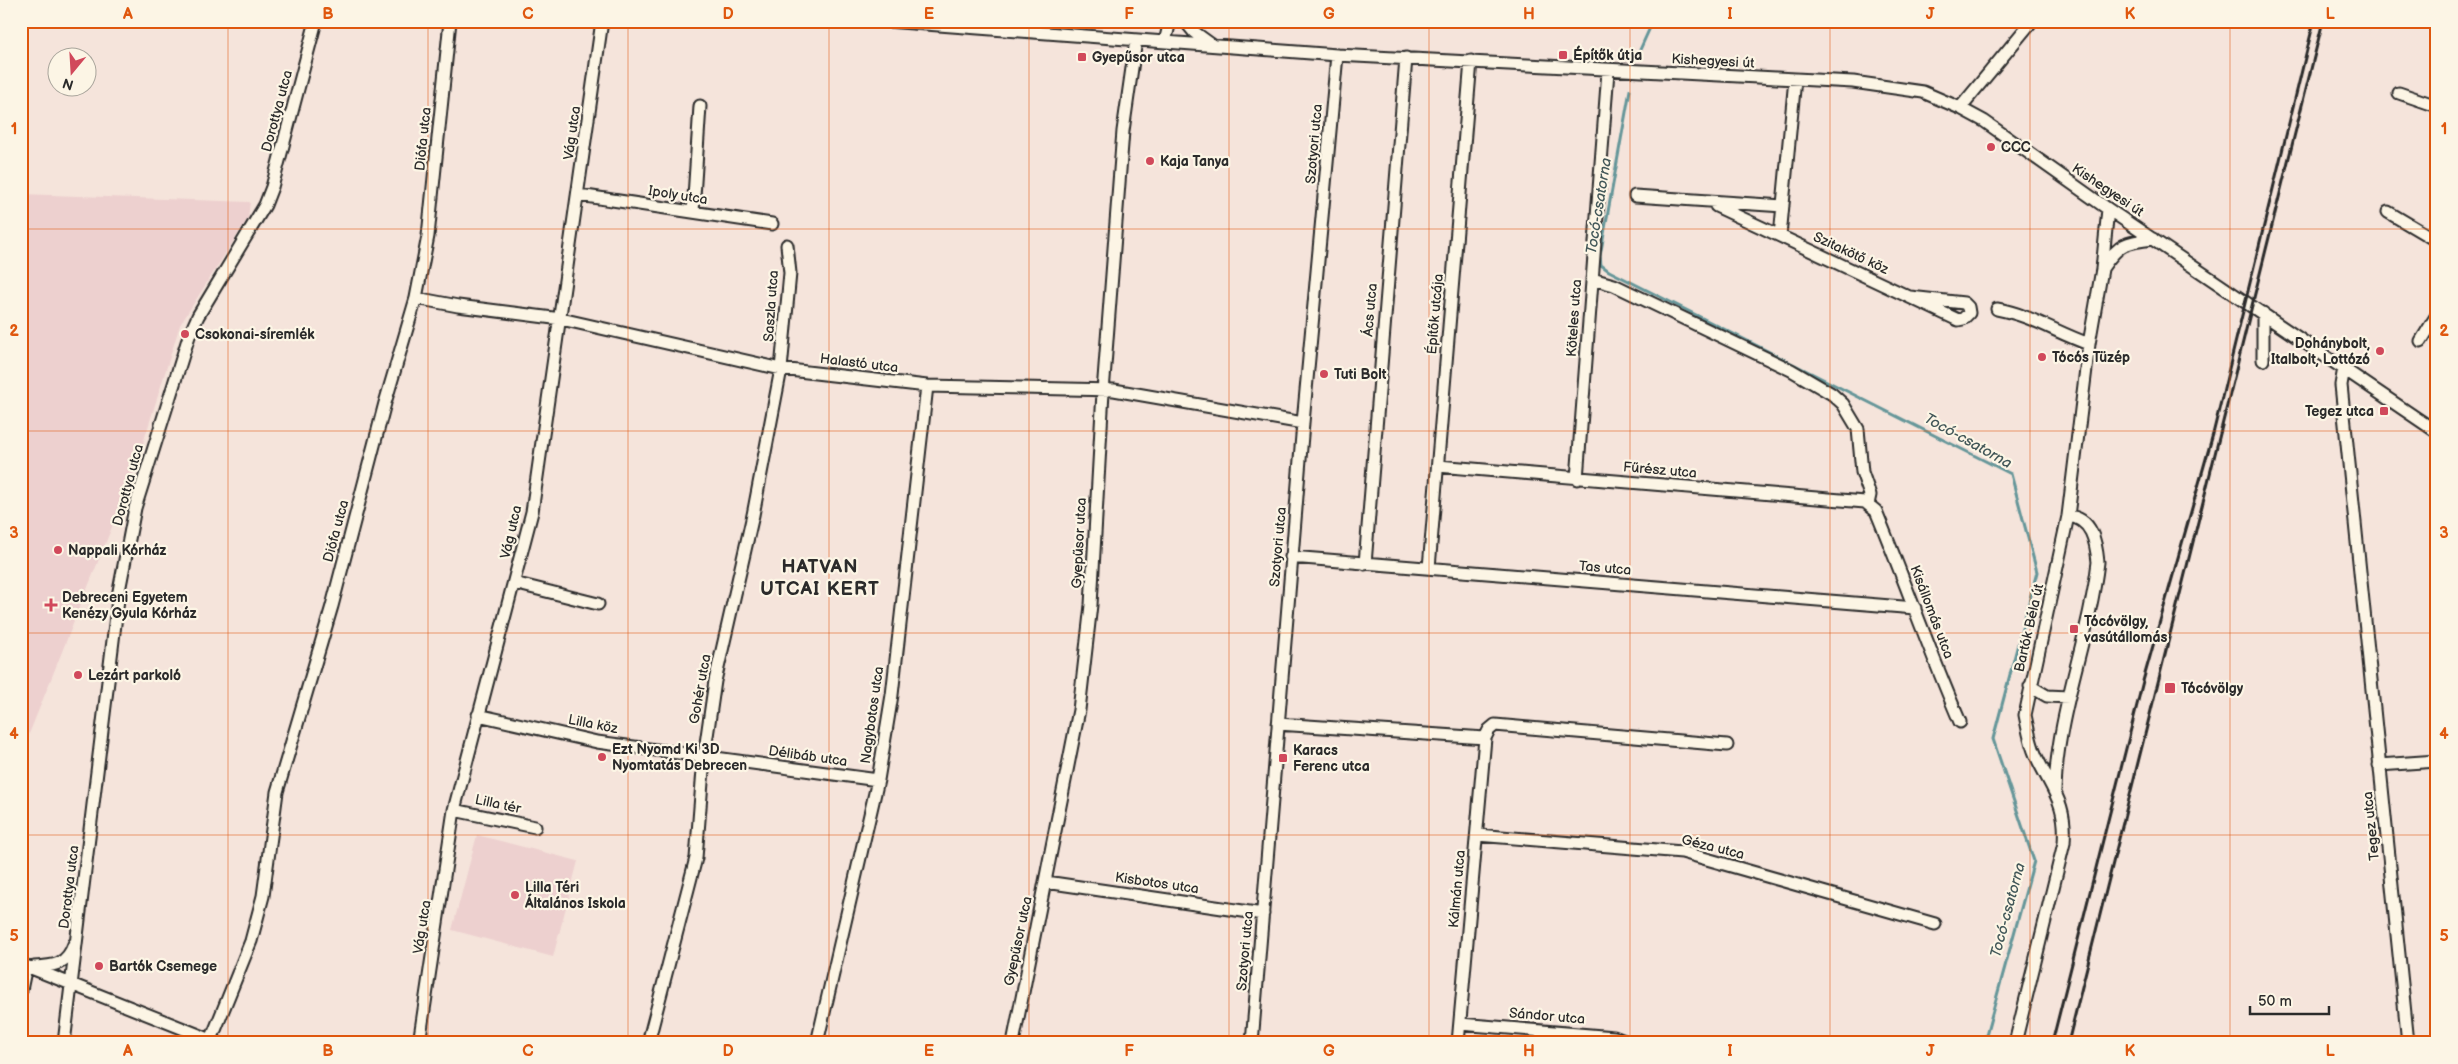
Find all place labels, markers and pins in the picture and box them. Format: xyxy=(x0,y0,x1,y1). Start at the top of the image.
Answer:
place label: Építők útja xyxy=(1573,45,1642,64)
place label: Gyepűsor utca xyxy=(1092,49,1185,66)
marker: Építők útja xyxy=(1557,49,1569,61)
marker: Gyepűsor utca xyxy=(1076,51,1088,63)
place label: CCC xyxy=(2001,139,2031,156)
marker: CCC xyxy=(1985,141,1997,153)
place label: Kaja Tanya xyxy=(1160,153,1229,170)
marker: Kaja Tanya xyxy=(1144,155,1156,167)
place label: Csokonai-síremlék xyxy=(195,326,315,343)
marker: Csokonai-síremlék xyxy=(179,328,191,340)
place label: Dohánybolt, Italbolt, Lottózó xyxy=(2271,335,2370,368)
marker: Dohánybolt, Italbolt, Lottózó xyxy=(2374,345,2386,357)
place label: Tócós Tüzép xyxy=(2052,349,2130,366)
marker: Tócós Tüzép xyxy=(2036,351,2048,363)
place label: Tuti Bolt xyxy=(1334,366,1387,383)
marker: Tuti Bolt xyxy=(1318,368,1330,380)
place label: Tegez utca xyxy=(2305,403,2374,420)
marker: Tegez utca xyxy=(2378,405,2390,417)
place label: Nappali Kórház xyxy=(68,542,167,559)
marker: Nappali Kórház xyxy=(52,544,64,556)
place label: Debreceni Egyetem Kenézy Gyula Kórház xyxy=(62,589,197,622)
marker: Debreceni Egyetem Kenézy Gyula Kórház xyxy=(44,598,58,612)
place label: Tócóvölgy, vasútállomás xyxy=(2083,613,2168,646)
marker: Tócóvölgy, vasútállomás xyxy=(2068,623,2080,635)
place label: Lezárt parkoló xyxy=(88,667,181,684)
marker: Lezárt parkoló xyxy=(72,669,84,681)
place label: Tócóvölgy xyxy=(2181,680,2244,697)
marker: Tócóvölgy xyxy=(2163,681,2177,695)
place label: Ezt Nyomd Ki 3D Nyomtatás Debrecen xyxy=(612,741,747,774)
place label: Karacs Ferenc utca xyxy=(1293,742,1370,775)
marker: Ezt Nyomd Ki 3D Nyomtatás Debrecen xyxy=(596,751,608,763)
marker: Karacs Ferenc utca xyxy=(1277,752,1289,764)
place label: Lilla Téri Általános Iskola xyxy=(524,879,626,912)
marker: Lilla Téri Általános Iskola xyxy=(509,889,521,901)
place label: Bartók Csemege xyxy=(109,958,217,975)
marker: Bartók Csemege xyxy=(93,960,105,972)

